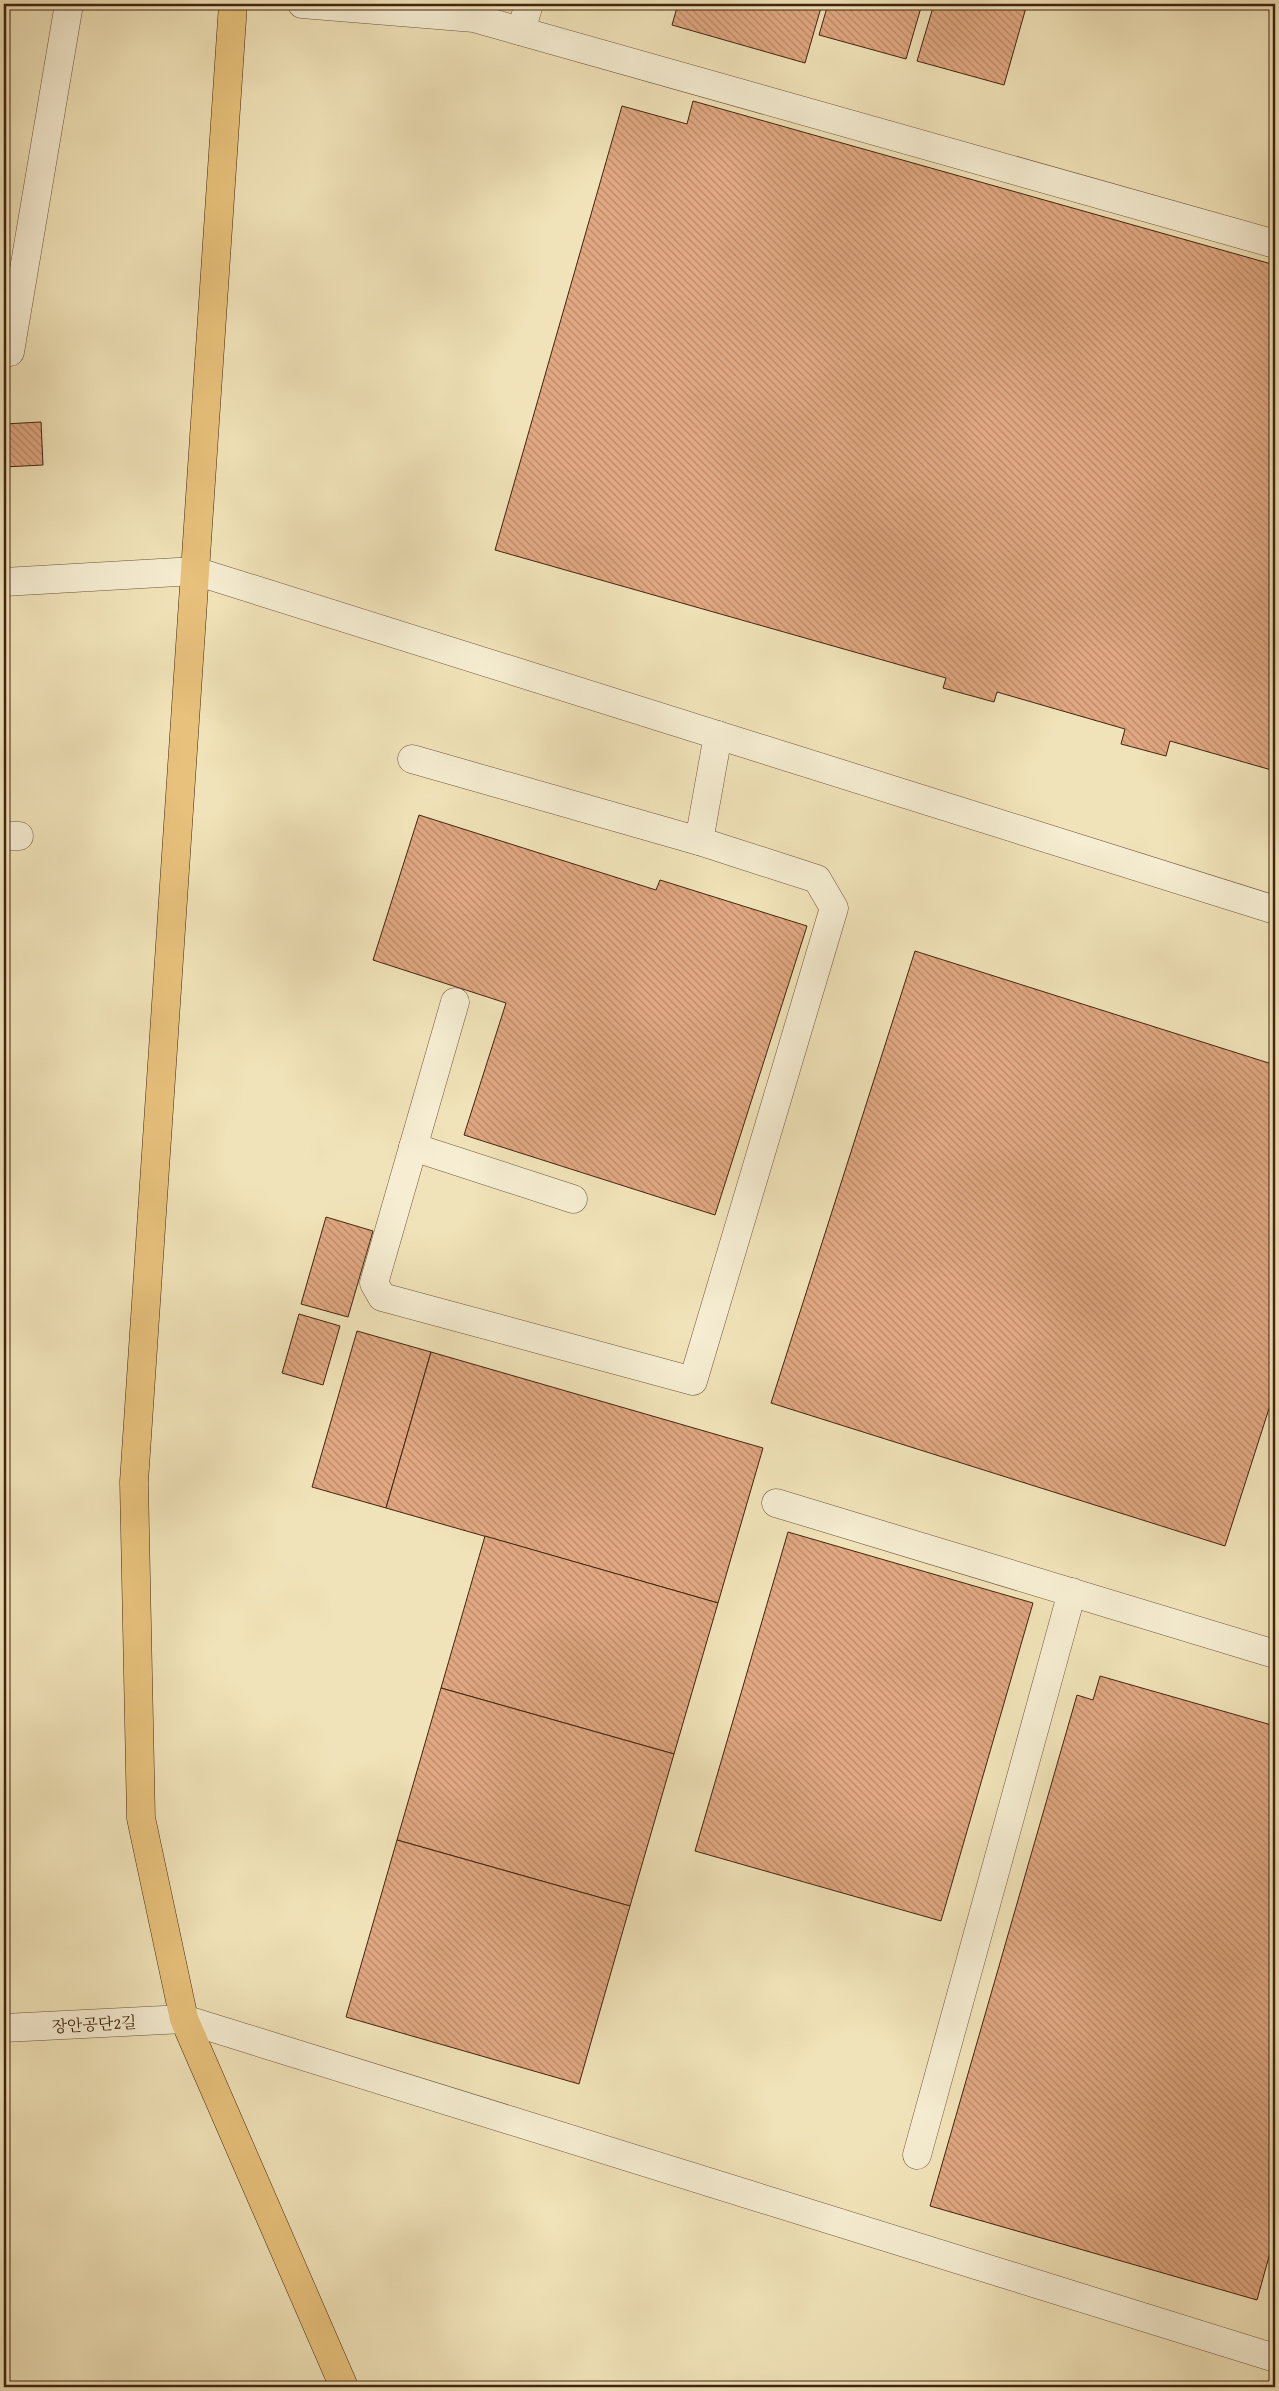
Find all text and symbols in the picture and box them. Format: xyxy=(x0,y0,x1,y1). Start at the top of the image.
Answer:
street label: 장안공단2길 xyxy=(51,2010,137,2038)

